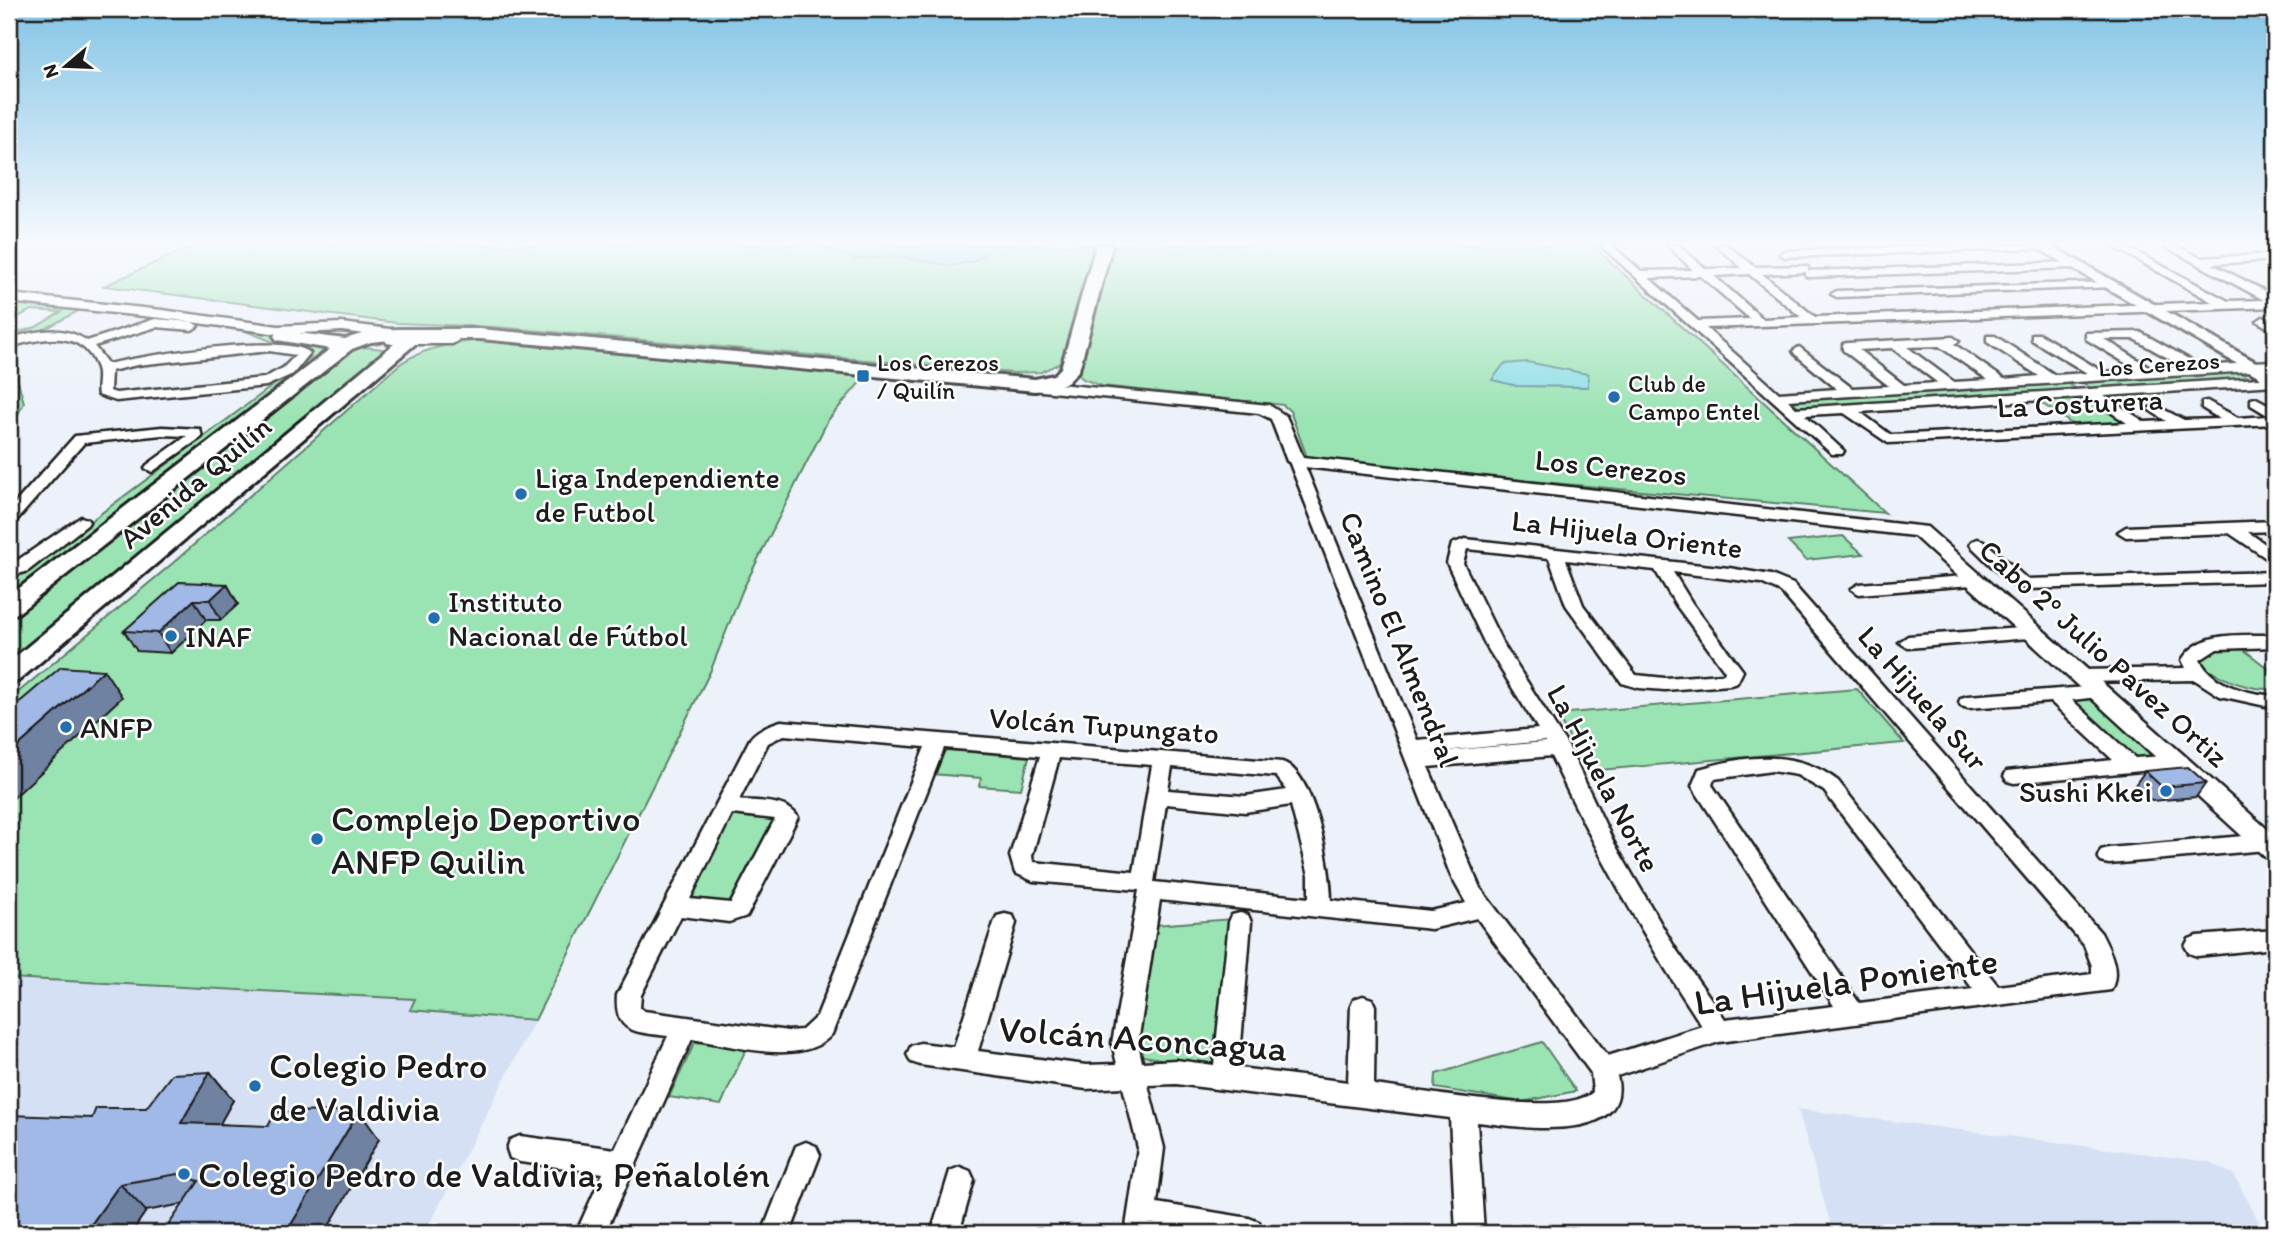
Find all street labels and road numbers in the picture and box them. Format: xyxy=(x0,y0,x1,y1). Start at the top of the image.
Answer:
street label: Los Cerezos xyxy=(2097,345,2221,383)
street label: La Costurera xyxy=(1996,380,2164,426)
street label: Avenida Quilín xyxy=(111,408,279,556)
street label: Los Cerezos xyxy=(1533,441,1689,493)
street label: La Hijuela Oriente xyxy=(1509,501,1745,567)
street label: Camino El Almendral xyxy=(1332,506,1468,772)
street label: Cabo 2º Julio Pavez Ortiz xyxy=(1972,531,2236,775)
street label: La Hijuela Sur xyxy=(1850,618,1996,778)
street label: La Hijuela Norte xyxy=(1539,678,1669,878)
street label: Volcán Tupungato xyxy=(988,699,1220,751)
street label: La Hijuela Poniente xyxy=(1691,938,2001,1024)
street label: Volcán Aconcagua xyxy=(997,1006,1289,1070)

